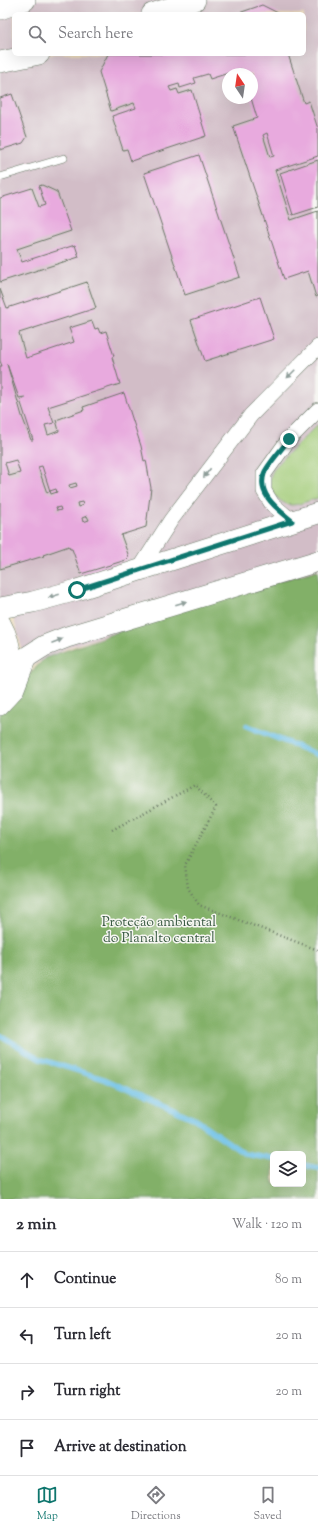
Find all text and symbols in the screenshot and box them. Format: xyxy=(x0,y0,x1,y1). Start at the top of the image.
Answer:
search box xyxy=(12,12,306,56)
icon: search xyxy=(26,23,48,45)
text: Search here xyxy=(58,24,133,45)
north arrow xyxy=(222,68,258,104)
one-way arrow xyxy=(286,369,296,379)
route end xyxy=(280,430,298,448)
one-way arrow xyxy=(202,468,211,479)
route start xyxy=(68,581,86,599)
one-way arrow xyxy=(48,593,60,599)
one-way arrow xyxy=(175,600,187,606)
one-way arrow xyxy=(51,638,63,644)
park label: Proteção ambiental do Planalto central xyxy=(102,913,216,949)
map controls xyxy=(270,1151,306,1187)
button: layers xyxy=(270,1151,306,1187)
text: 2 min xyxy=(16,1213,57,1237)
text: Walk · 120 m xyxy=(232,1216,302,1234)
icon: ahead xyxy=(16,1269,38,1291)
text: Continue xyxy=(54,1269,116,1290)
text: 80 m xyxy=(275,1271,302,1289)
icon: left xyxy=(16,1325,38,1347)
text: Turn left xyxy=(54,1325,111,1346)
text: 20 m xyxy=(276,1327,302,1345)
icon: right xyxy=(16,1381,38,1403)
text: Turn right xyxy=(54,1381,120,1402)
text: 20 m xyxy=(276,1383,302,1401)
icon: arrive xyxy=(16,1437,38,1459)
text: Arrive at destination xyxy=(54,1437,187,1458)
tab: Map xyxy=(36,1484,58,1524)
tab: Directions xyxy=(131,1484,181,1524)
tab: Saved xyxy=(253,1484,282,1524)

